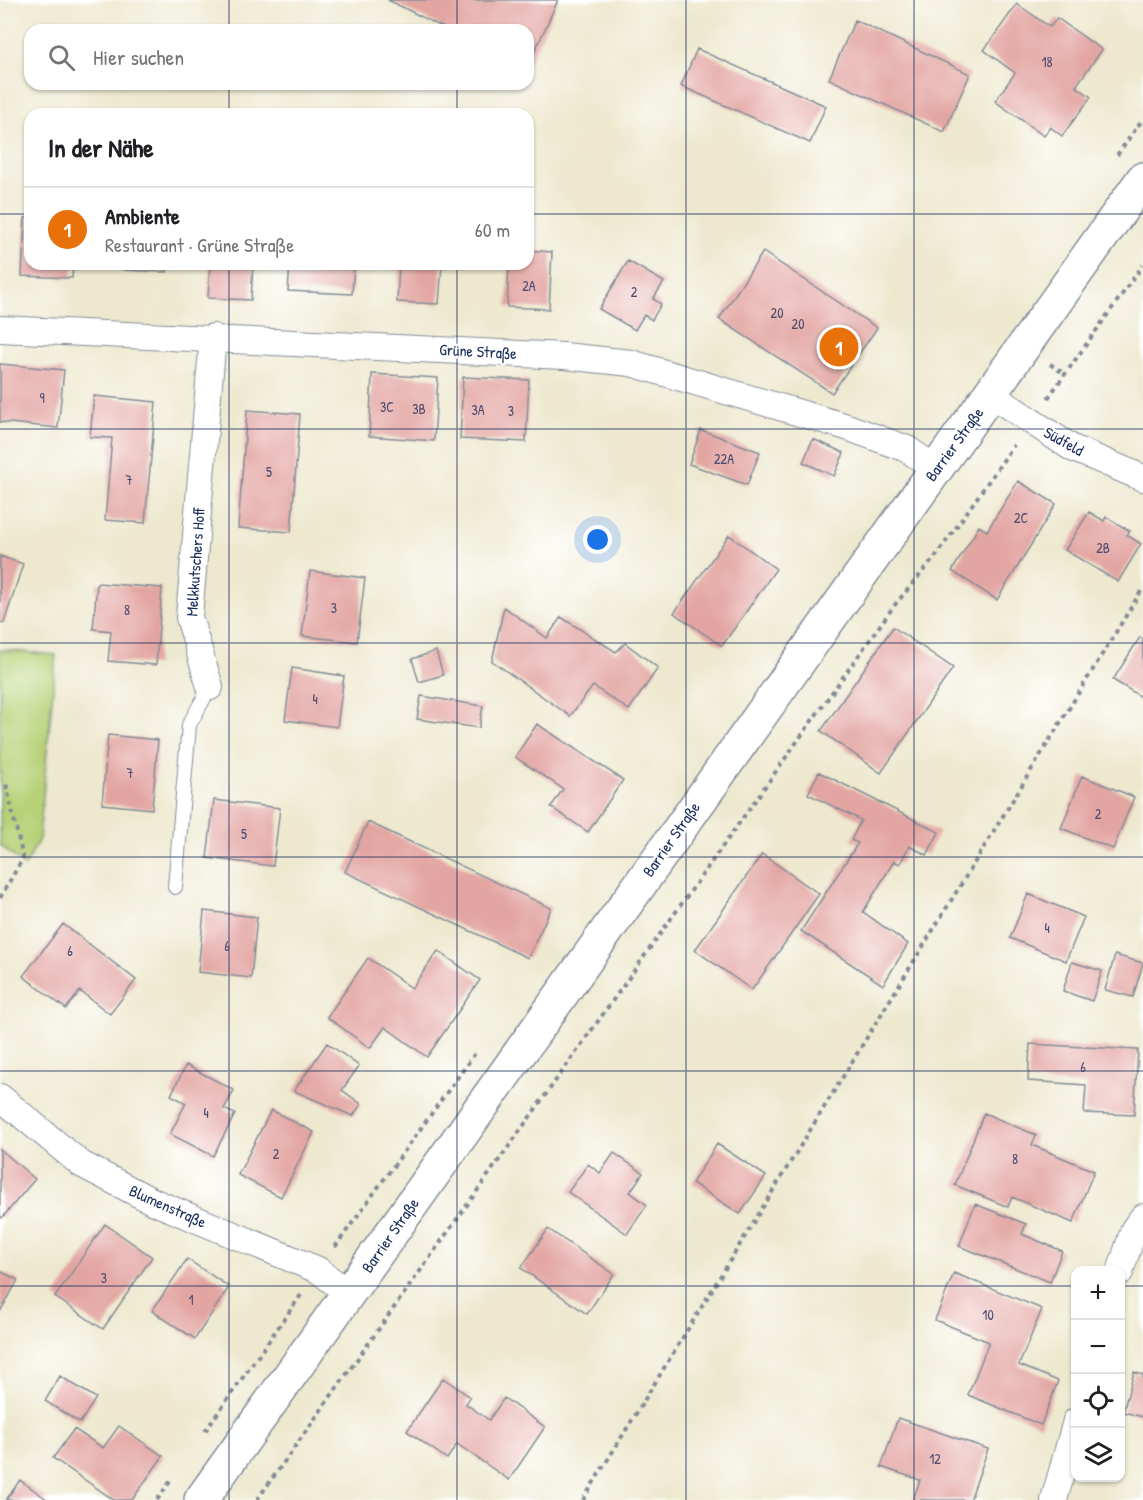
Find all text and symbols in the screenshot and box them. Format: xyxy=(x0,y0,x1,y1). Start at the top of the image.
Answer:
search box xyxy=(24,24,534,90)
icon: search xyxy=(45,41,78,74)
text: Hier suchen xyxy=(93,42,184,72)
house number: 18 xyxy=(1041,52,1053,71)
text: In der Nähe xyxy=(48,130,154,165)
text: Ambiente xyxy=(105,201,180,231)
text: 1 xyxy=(64,216,71,243)
text: 60 m xyxy=(475,216,510,243)
text: Restaurant · Grüne Straße xyxy=(105,231,294,258)
house number: 2A xyxy=(522,276,536,295)
house number: 2 xyxy=(631,282,638,301)
house number: 20 xyxy=(771,303,783,322)
house number: 20 xyxy=(792,314,804,333)
pin: 1 xyxy=(820,324,858,370)
street label: Grüne Straße xyxy=(439,338,518,364)
house number: 9 xyxy=(39,388,45,407)
house number: 3C xyxy=(380,397,394,416)
house number: 3B xyxy=(412,399,426,418)
house number: 3A xyxy=(471,400,485,419)
house number: 3 xyxy=(508,401,514,420)
street label: Barrier Straße xyxy=(920,402,989,485)
street label: Südfeld xyxy=(1040,421,1088,461)
house number: 22A xyxy=(714,449,734,468)
house number: 5 xyxy=(266,462,272,481)
house number: 7 xyxy=(126,470,133,489)
street label: Melkkutschers Hoff xyxy=(180,506,210,617)
house number: 2C xyxy=(1014,508,1028,527)
your location xyxy=(583,525,612,554)
house number: 2B xyxy=(1096,538,1110,557)
house number: 3 xyxy=(331,598,337,617)
house number: 8 xyxy=(124,600,130,619)
house number: 4 xyxy=(312,689,318,708)
house number: 7 xyxy=(127,763,134,782)
street label: Barrier Straße xyxy=(637,797,705,881)
house number: 2 xyxy=(1095,804,1102,823)
house number: 5 xyxy=(241,824,247,843)
house number: 4 xyxy=(1044,918,1050,937)
house number: 6 xyxy=(224,936,230,955)
house number: 6 xyxy=(67,941,73,960)
house number: 6 xyxy=(1080,1057,1086,1076)
house number: 4 xyxy=(203,1103,209,1122)
house number: 2 xyxy=(273,1144,280,1163)
house number: 8 xyxy=(1012,1149,1018,1168)
street label: Blumenstraße xyxy=(126,1179,211,1233)
street label: Barrier Straße xyxy=(356,1193,424,1277)
map controls xyxy=(1071,1266,1125,1482)
button: + xyxy=(1071,1266,1125,1320)
house number: 3 xyxy=(101,1268,107,1287)
house number: 1 xyxy=(188,1290,194,1309)
house number: 10 xyxy=(982,1305,994,1324)
button: − xyxy=(1071,1320,1125,1374)
button: locate xyxy=(1071,1374,1125,1428)
button: layers xyxy=(1071,1428,1125,1482)
house number: 12 xyxy=(929,1449,941,1468)

